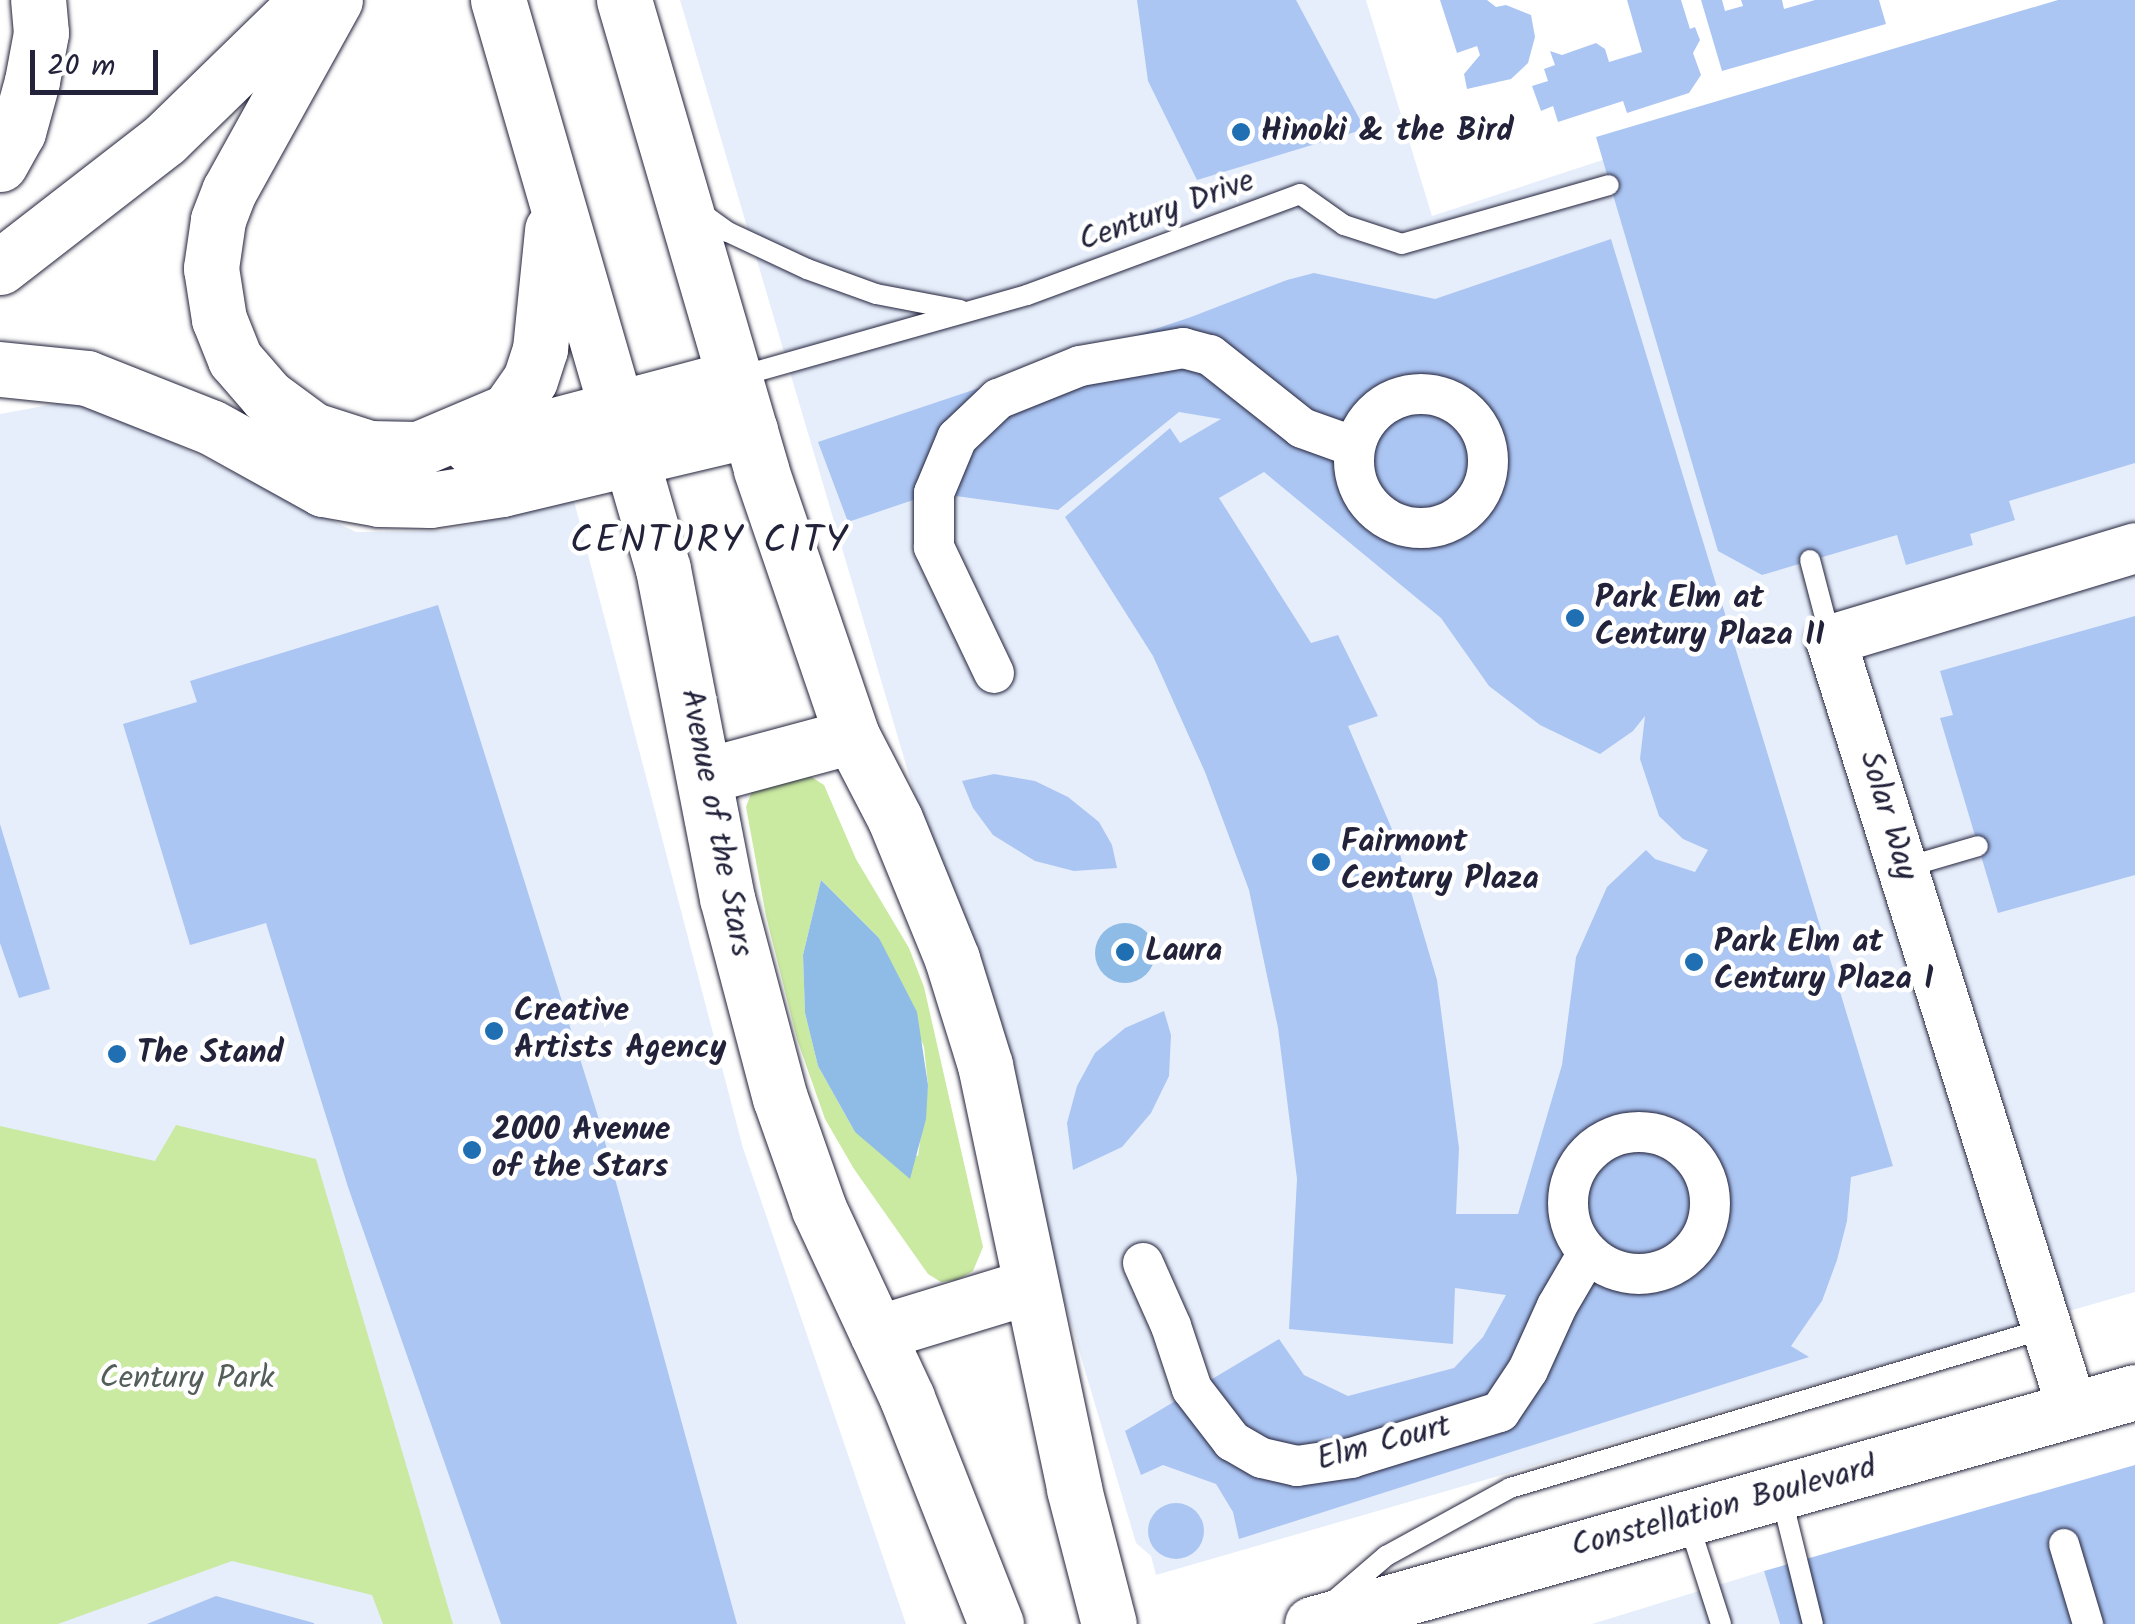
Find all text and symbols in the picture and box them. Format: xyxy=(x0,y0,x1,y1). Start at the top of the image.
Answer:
scale bar xyxy=(35,30,162,92)
text: 20 m xyxy=(47,43,115,91)
place label: Hinoki & the Bird xyxy=(1261,113,1514,151)
marker: Hinoki & the Bird xyxy=(1230,121,1252,143)
street label: Century Drive xyxy=(1074,163,1260,261)
district label: CENTURY CITY xyxy=(570,520,850,566)
place label: Park Elm at Century Plaza II xyxy=(1595,581,1825,656)
marker: Park Elm at Century Plaza II xyxy=(1564,607,1586,629)
street label: Avenue of the Stars xyxy=(670,686,760,960)
street label: Solar Way xyxy=(1849,747,1925,885)
place label: Fairmont Century Plaza xyxy=(1341,825,1539,900)
marker: Fairmont Century Plaza xyxy=(1310,851,1332,873)
place label: Park Elm at Century Plaza I xyxy=(1714,925,1934,1000)
place label: Laura xyxy=(1145,933,1222,971)
marker: Laura xyxy=(1114,941,1136,963)
marker: Park Elm at Century Plaza I xyxy=(1683,951,1705,973)
place label: Creative Artists Agency xyxy=(514,994,726,1069)
marker: Creative Artists Agency xyxy=(483,1020,505,1042)
place label: The Stand xyxy=(137,1035,284,1073)
marker: The Stand xyxy=(106,1043,128,1065)
place label: 2000 Avenue of the Stars xyxy=(492,1113,670,1188)
marker: 2000 Avenue of the Stars xyxy=(461,1139,483,1161)
park label: Century Park xyxy=(100,1360,274,1398)
street label: Elm Court xyxy=(1313,1408,1455,1480)
street label: Constellation Boulevard xyxy=(1567,1449,1881,1567)

